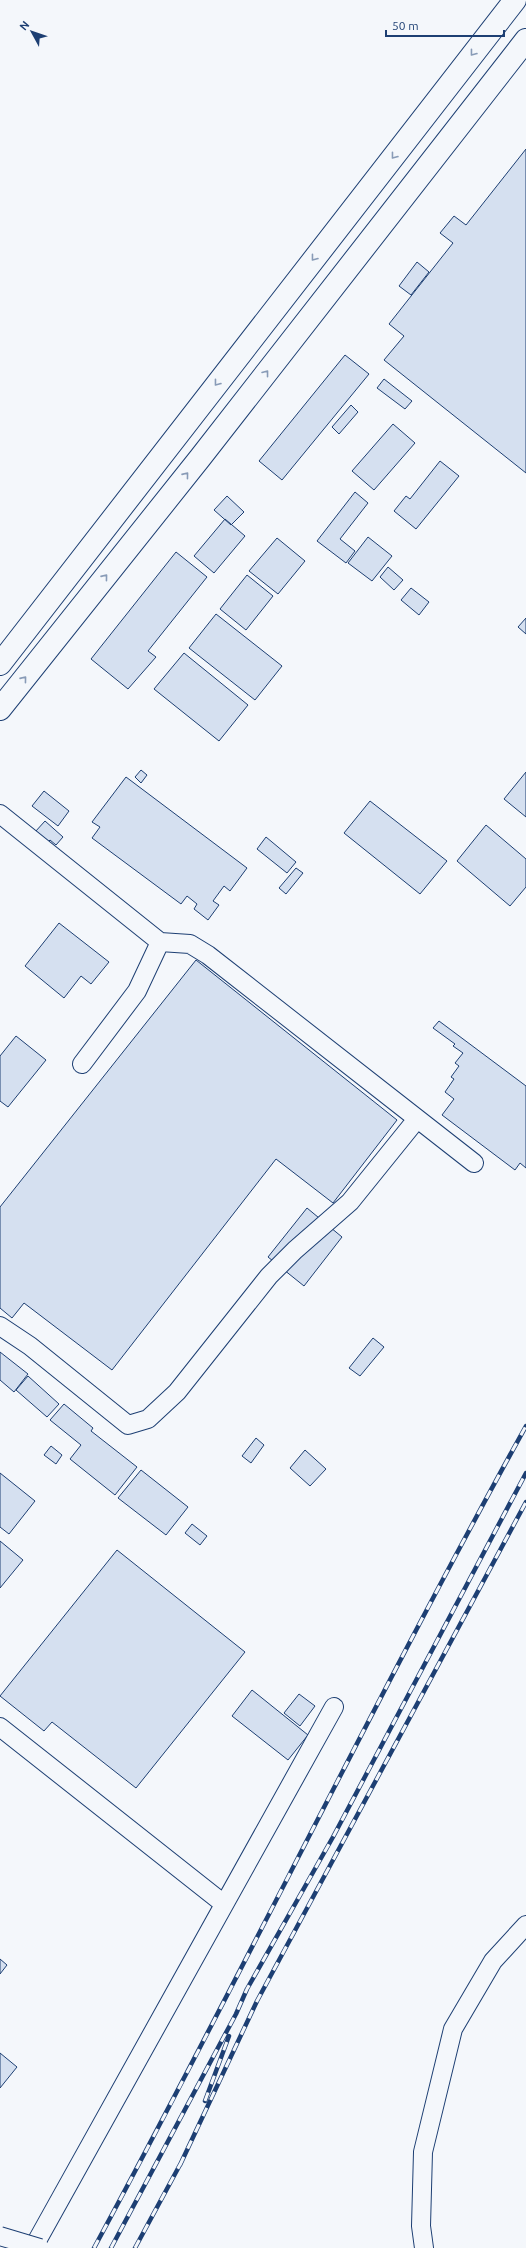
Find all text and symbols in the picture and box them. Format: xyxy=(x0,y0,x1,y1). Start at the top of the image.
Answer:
north arrow xyxy=(12,12,52,52)
scale bar xyxy=(386,12,504,38)
text: N xyxy=(17,19,32,33)
text: 50 m xyxy=(392,19,419,32)
one-way arrow xyxy=(471,48,478,55)
one-way arrow xyxy=(392,151,399,158)
one-way arrow xyxy=(312,254,319,261)
one-way arrow xyxy=(262,370,269,377)
one-way arrow xyxy=(215,379,222,386)
one-way arrow xyxy=(182,473,189,480)
one-way arrow xyxy=(101,574,108,581)
one-way arrow xyxy=(20,676,27,683)

